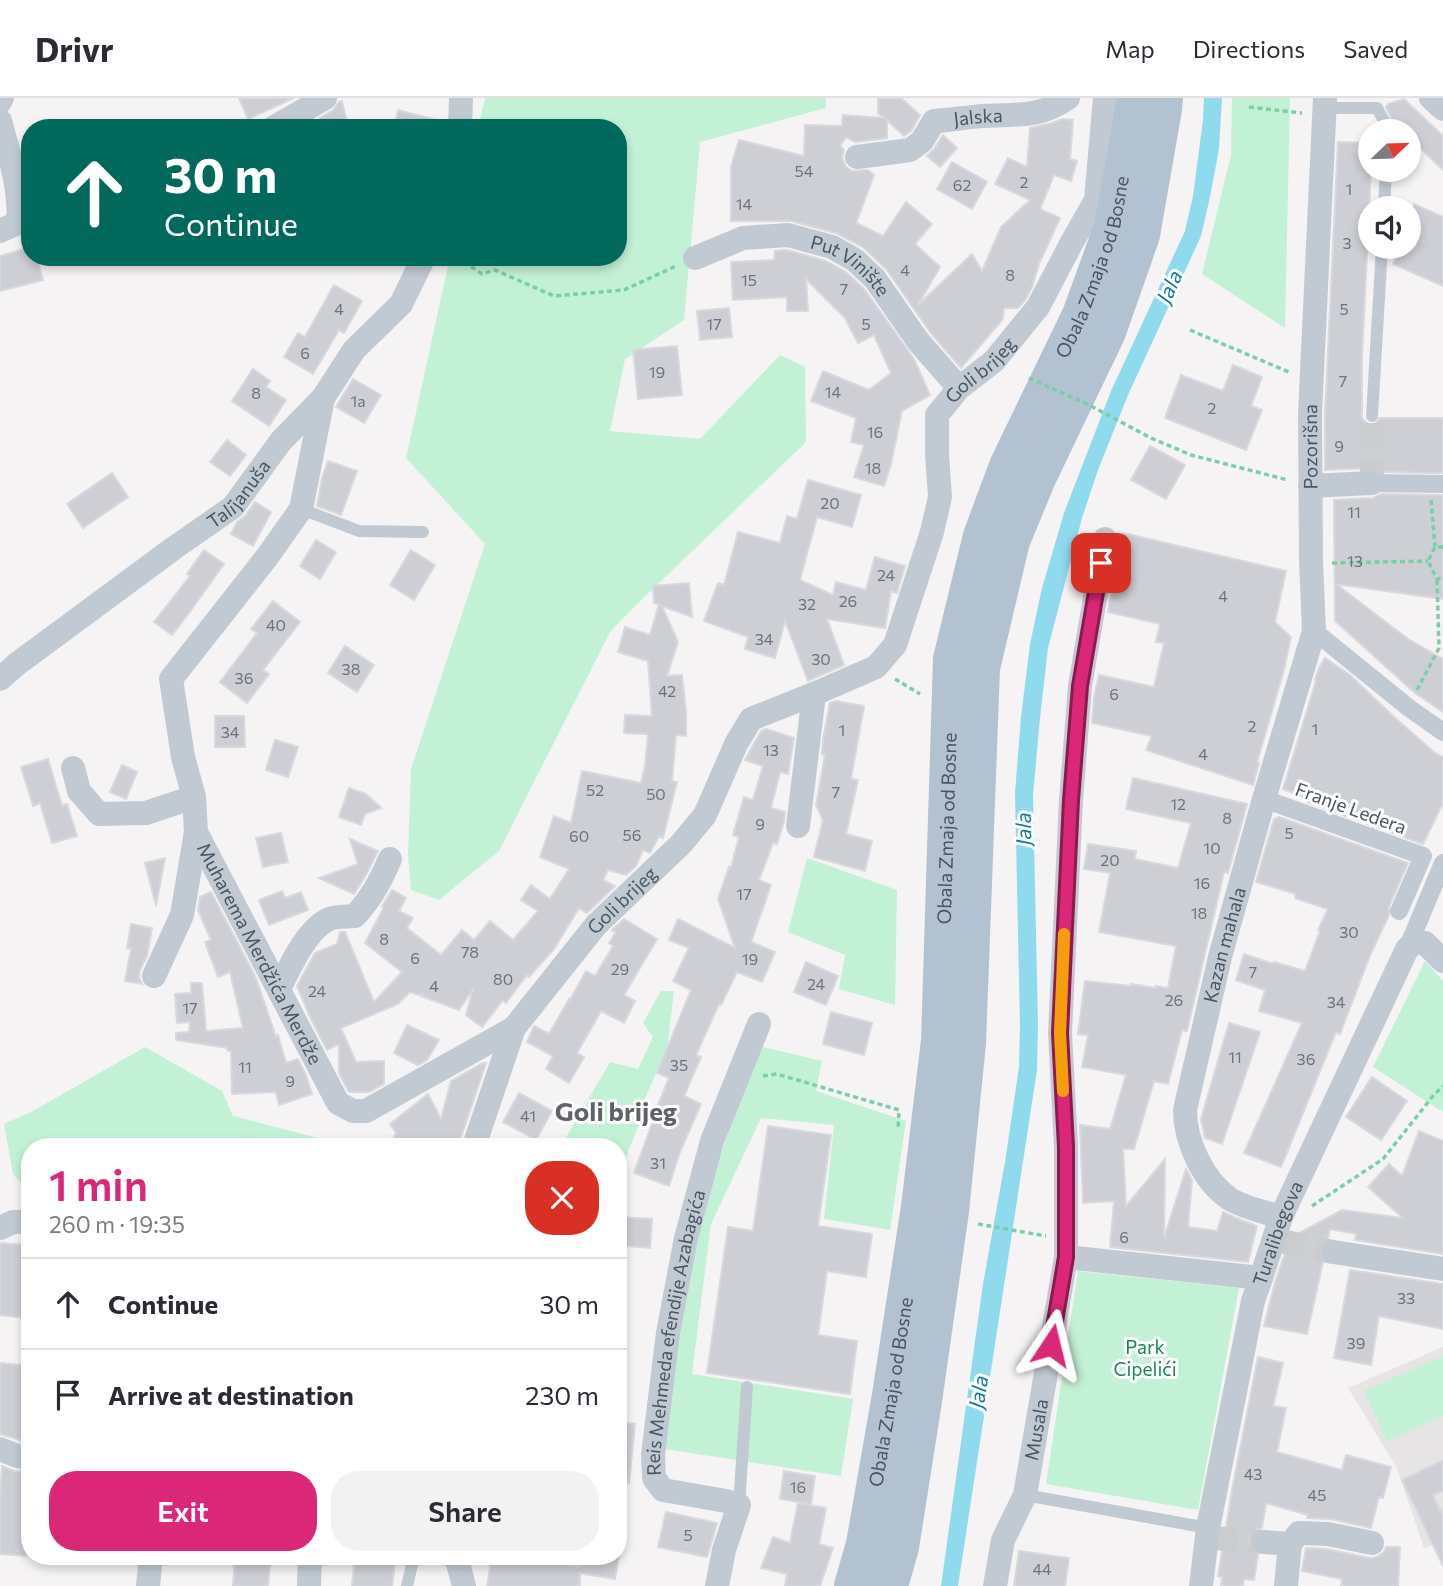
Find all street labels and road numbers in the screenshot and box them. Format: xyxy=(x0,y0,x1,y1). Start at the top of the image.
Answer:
street label: Jalska xyxy=(952,103,1003,130)
street label: Obala Zmaja od Bosne xyxy=(1050,174,1133,362)
street label: Put Vinište xyxy=(808,230,895,300)
street label: Goli brijeg xyxy=(940,332,1020,407)
street label: Pozorišna xyxy=(1298,403,1322,490)
street label: Talijanuša xyxy=(202,455,275,533)
street label: Obala Zmaja od Bosne xyxy=(932,732,961,925)
street label: Franje Ledera xyxy=(1292,777,1410,838)
street label: Muharema Merdžića Merdže xyxy=(193,839,328,1068)
street label: Goli brijeg xyxy=(582,861,661,938)
street label: Kazan mahala xyxy=(1198,884,1250,1005)
street label: Turalibegova xyxy=(1247,1177,1307,1288)
street label: Reis Mehmeda efendije Azabagića xyxy=(641,1187,710,1476)
street label: Obala Zmaja od Bosne xyxy=(863,1295,917,1488)
street label: Musala xyxy=(1019,1397,1052,1462)

